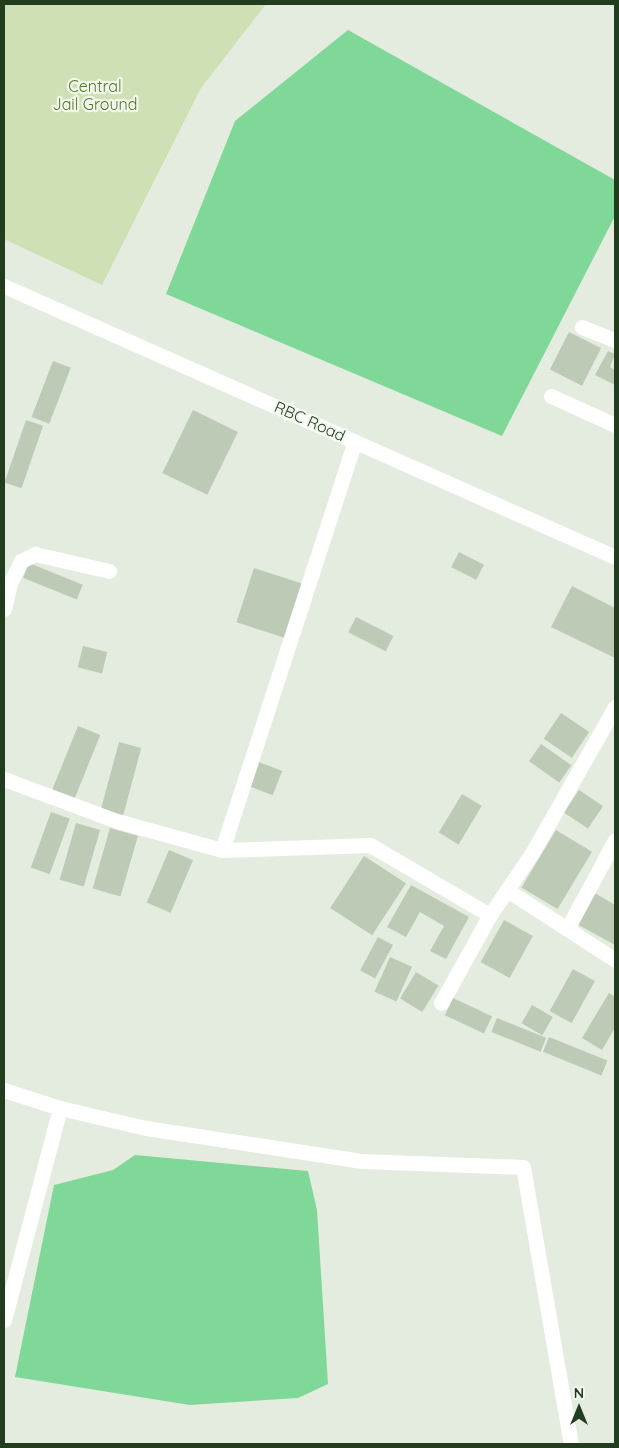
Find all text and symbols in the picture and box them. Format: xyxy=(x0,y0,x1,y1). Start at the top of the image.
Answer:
park label: Central Jail Ground xyxy=(53,76,137,114)
street label: RBC Road xyxy=(272,397,348,445)
north arrow xyxy=(554,1383,604,1433)
text: N xyxy=(574,1384,584,1402)

